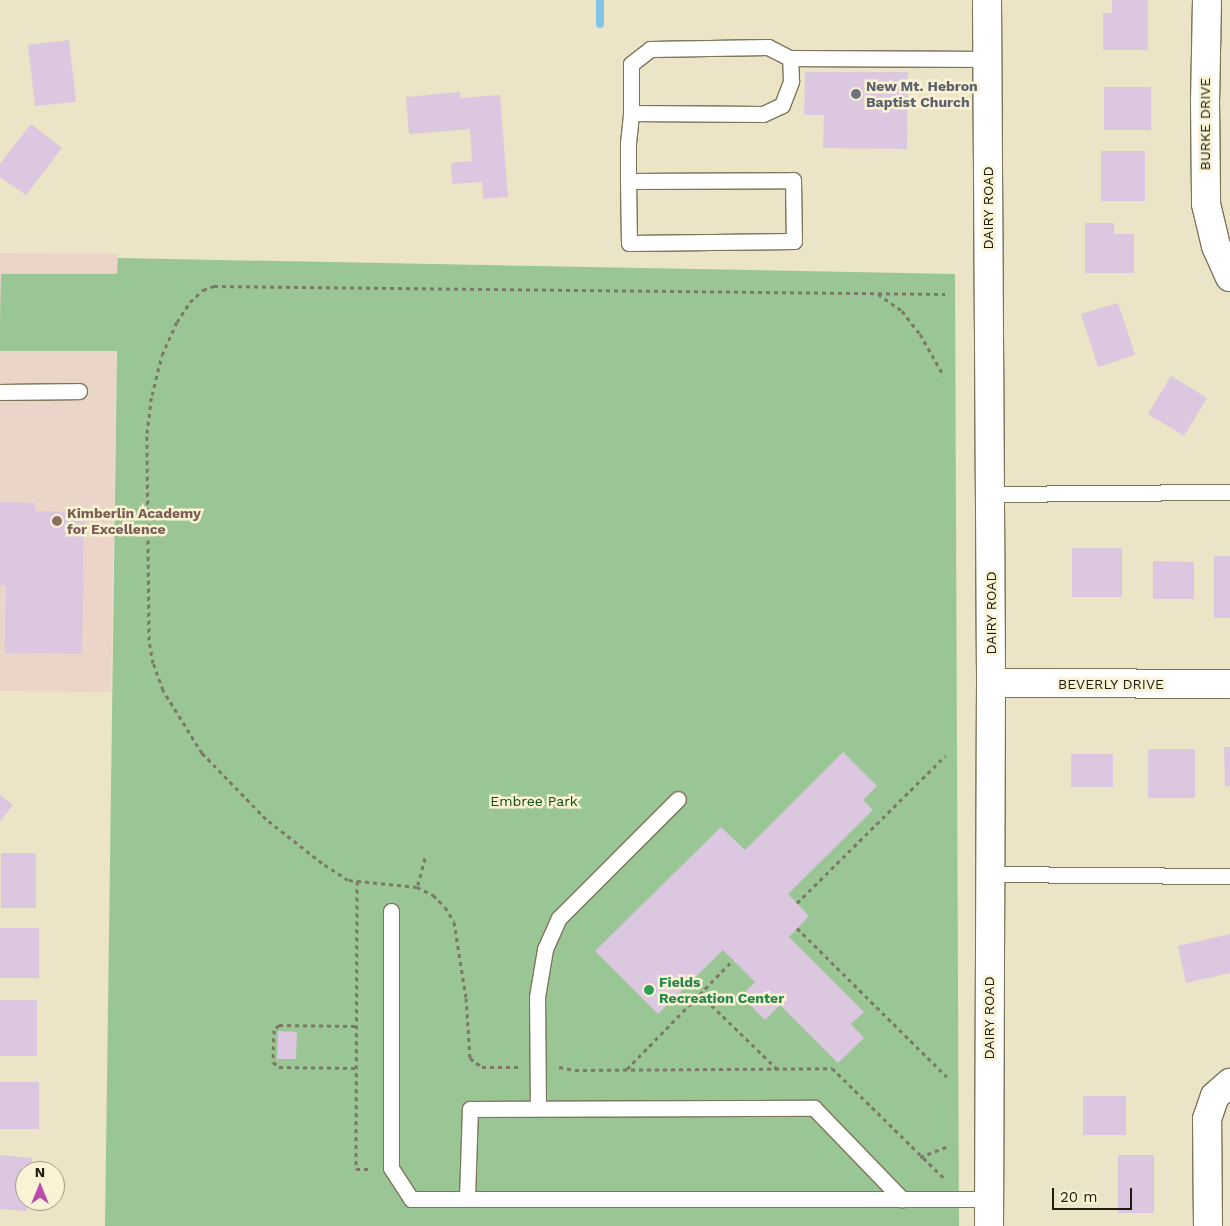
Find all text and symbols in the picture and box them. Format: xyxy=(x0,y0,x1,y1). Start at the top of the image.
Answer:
place label: New Mt. Hebron Baptist Church xyxy=(866,78,978,110)
street label: BURKE DRIVE xyxy=(1197,78,1213,170)
marker: New Mt. Hebron Baptist Church xyxy=(850,88,862,100)
street label: DAIRY ROAD xyxy=(980,166,996,250)
place label: Kimberlin Academy for Excellence xyxy=(67,505,201,538)
marker: Kimberlin Academy for Excellence xyxy=(51,515,63,527)
street label: DAIRY ROAD xyxy=(983,571,999,655)
street label: BEVERLY DRIVE xyxy=(1058,676,1164,692)
park label: Embree Park xyxy=(490,793,578,809)
place label: Fields Recreation Center xyxy=(659,974,784,1006)
street label: DAIRY ROAD xyxy=(981,976,997,1060)
marker: Fields Recreation Center xyxy=(643,984,655,996)
north arrow xyxy=(15,1161,65,1211)
text: N xyxy=(35,1164,45,1180)
scale bar xyxy=(1055,1178,1135,1210)
text: 20 m xyxy=(1060,1188,1098,1206)

